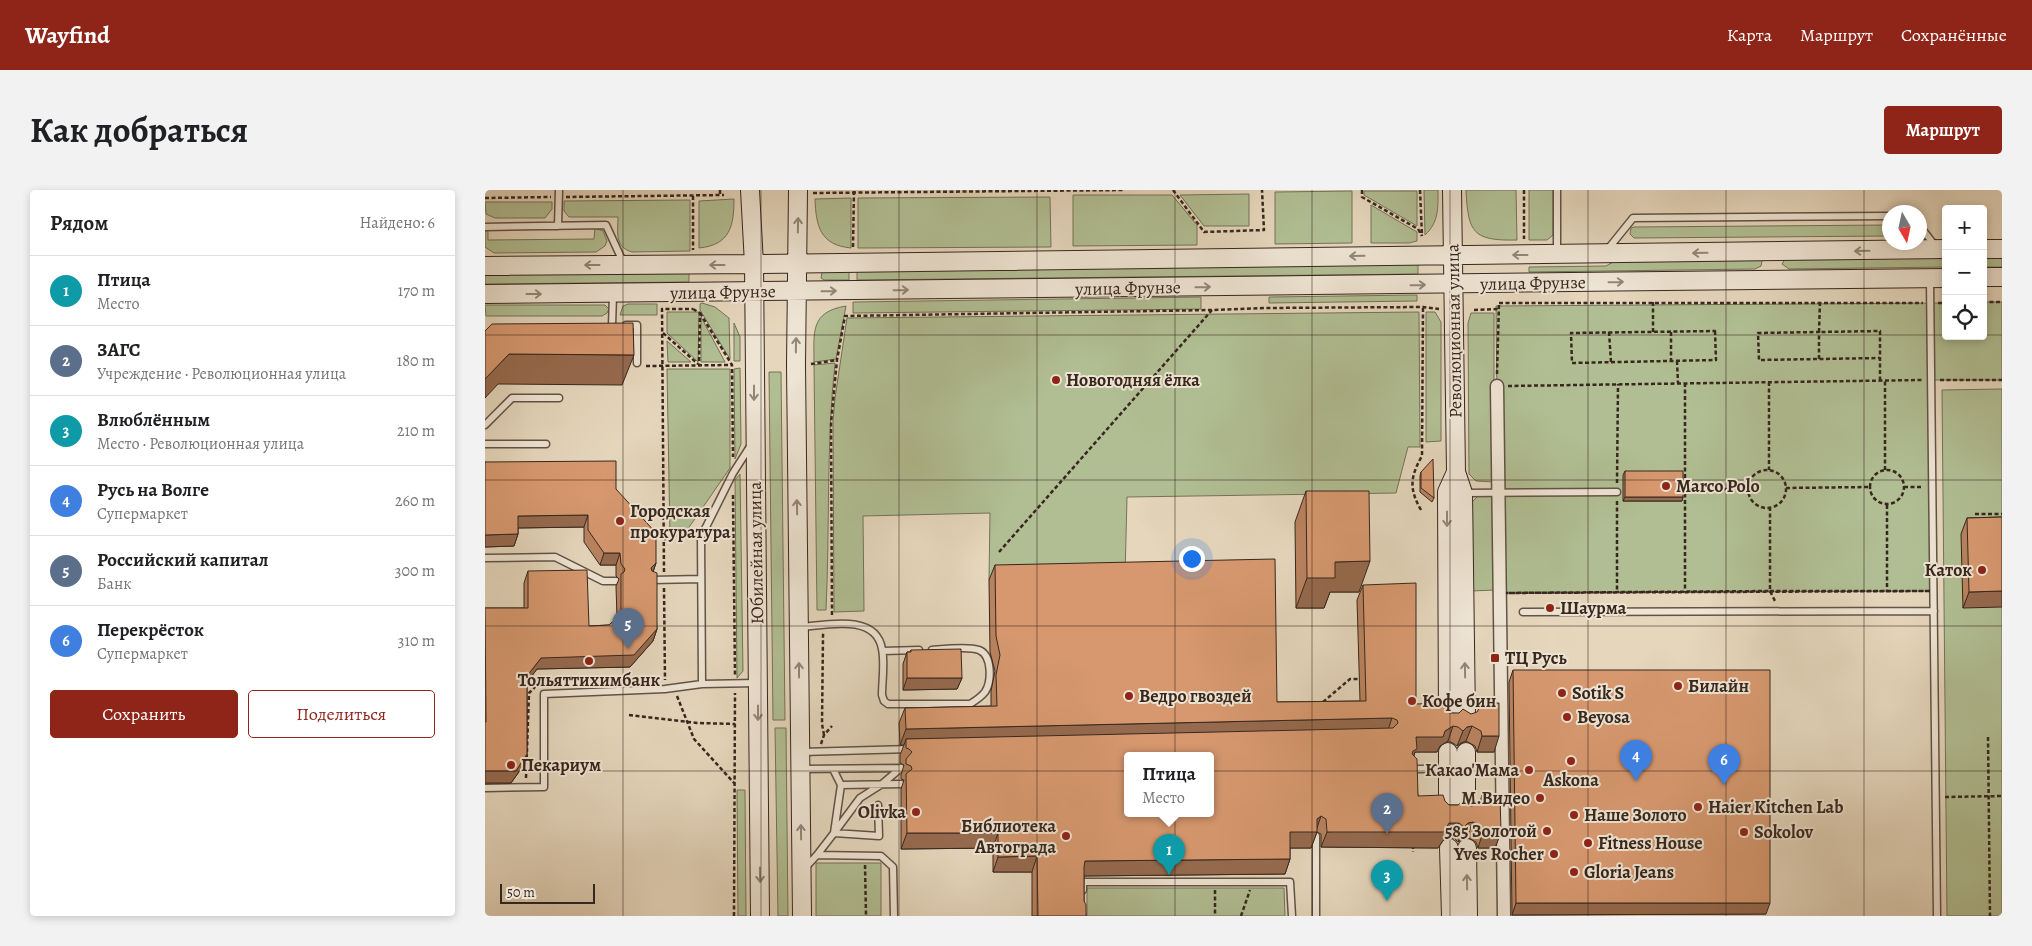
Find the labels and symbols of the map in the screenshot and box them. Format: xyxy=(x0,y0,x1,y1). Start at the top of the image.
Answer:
north arrow xyxy=(1882,205,1927,250)
one-way arrow xyxy=(793,217,803,234)
street label: Революционная улица xyxy=(1440,243,1468,418)
one-way arrow xyxy=(1854,246,1870,255)
one-way arrow xyxy=(1692,248,1708,258)
one-way arrow xyxy=(1512,250,1528,260)
one-way arrow xyxy=(1349,251,1366,261)
one-way arrow xyxy=(584,260,600,270)
one-way arrow xyxy=(709,260,726,270)
street label: улица Фрунзе xyxy=(1479,270,1586,296)
street label: улица Фрунзе xyxy=(1074,275,1181,301)
one-way arrow xyxy=(1608,277,1624,287)
street label: улица Фрунзе xyxy=(669,279,776,305)
one-way arrow xyxy=(1410,280,1426,289)
one-way arrow xyxy=(1195,282,1211,292)
one-way arrow xyxy=(892,285,909,295)
one-way arrow xyxy=(821,286,837,296)
one-way arrow xyxy=(525,289,541,299)
one-way arrow xyxy=(791,337,801,354)
place label: Новогодняя ёлка xyxy=(1066,368,1200,392)
marker: Новогодняя ёлка xyxy=(1050,374,1062,386)
one-way arrow xyxy=(750,385,759,401)
place label: Marco Polo xyxy=(1676,474,1760,498)
marker: Marco Polo xyxy=(1660,480,1672,492)
street label: Юбилейная улица xyxy=(743,481,769,625)
place label: Городская прокуратура xyxy=(630,499,731,544)
one-way arrow xyxy=(792,500,802,516)
one-way arrow xyxy=(1442,510,1452,527)
marker: Городская прокуратура xyxy=(614,515,626,527)
your location xyxy=(1179,546,1205,572)
place label: Каток xyxy=(1925,558,1972,582)
marker: Каток xyxy=(1976,564,1988,576)
place label: Шаурма xyxy=(1560,596,1627,620)
marker: Шаурма xyxy=(1544,602,1556,614)
pin: 5 xyxy=(612,608,644,649)
place label: ТЦ Русь xyxy=(1505,646,1567,670)
marker: ТЦ Русь xyxy=(1489,652,1501,664)
marker: Тольяттихимбанк xyxy=(583,655,595,667)
one-way arrow xyxy=(794,662,804,678)
one-way arrow xyxy=(1460,662,1470,678)
place label: Тольяттихимбанк xyxy=(518,668,661,692)
place label: Билайн xyxy=(1688,674,1749,698)
marker: Билайн xyxy=(1672,680,1684,692)
place label: Sotik S xyxy=(1572,681,1624,705)
place label: Ведро гвоздей xyxy=(1139,684,1252,708)
marker: Sotik S xyxy=(1556,687,1568,699)
place label: Кофе бин xyxy=(1422,689,1496,713)
marker: Ведро гвоздей xyxy=(1123,690,1135,702)
marker: Кофе бин xyxy=(1406,695,1418,707)
one-way arrow xyxy=(753,704,763,721)
place label: Beyosa xyxy=(1577,705,1630,729)
marker: Beyosa xyxy=(1561,711,1573,723)
pin: 4 xyxy=(1620,740,1652,781)
pin: 6 xyxy=(1708,744,1740,785)
place label: Пекариум xyxy=(521,753,601,777)
marker: Askona xyxy=(1565,755,1577,767)
place label: Какао'Мама xyxy=(1425,758,1519,782)
marker: Пекариум xyxy=(505,759,517,771)
marker: Какао'Мама xyxy=(1523,764,1535,776)
place label: Askona xyxy=(1542,768,1599,792)
place label: М.Видео xyxy=(1461,786,1530,810)
marker: М.Видео xyxy=(1534,792,1546,804)
pin: 2 xyxy=(1371,793,1403,834)
place label: Haier Kitchen Lab xyxy=(1708,795,1843,819)
place label: Olivka xyxy=(858,800,906,824)
marker: Haier Kitchen Lab xyxy=(1692,801,1704,813)
place label: Наше Золото xyxy=(1584,803,1687,827)
marker: Olivka xyxy=(910,806,922,818)
marker: Наше Золото xyxy=(1568,809,1580,821)
place label: Библиотека Автограда xyxy=(961,814,1056,859)
place label: 585 Золотой xyxy=(1445,819,1537,843)
place label: Sokolov xyxy=(1754,820,1814,844)
one-way arrow xyxy=(796,825,806,841)
marker: 585 Золотой xyxy=(1541,825,1553,837)
marker: Sokolov xyxy=(1738,826,1750,838)
marker: Библиотека Автограда xyxy=(1060,830,1072,842)
place label: Fitness House xyxy=(1598,831,1703,855)
pin: 1 xyxy=(1153,834,1185,875)
marker: Fitness House xyxy=(1582,837,1594,849)
place label: Yves Rocher xyxy=(1453,842,1545,866)
marker: Yves Rocher xyxy=(1548,848,1560,860)
pin: 3 xyxy=(1371,860,1403,901)
place label: Gloria Jeans xyxy=(1584,860,1674,884)
marker: Gloria Jeans xyxy=(1568,866,1580,878)
one-way arrow xyxy=(755,867,765,883)
one-way arrow xyxy=(1462,874,1472,890)
scale bar xyxy=(500,881,595,904)

